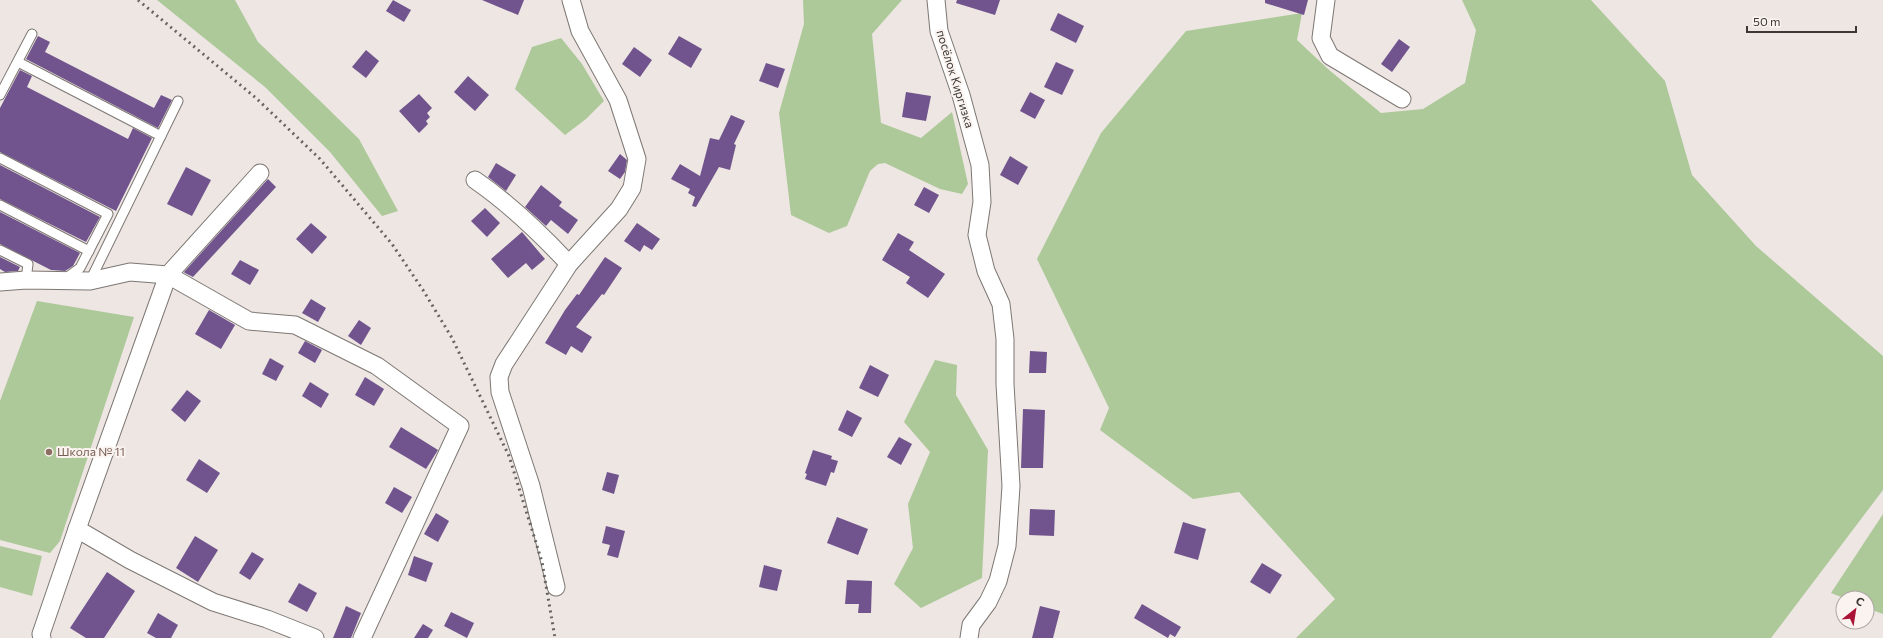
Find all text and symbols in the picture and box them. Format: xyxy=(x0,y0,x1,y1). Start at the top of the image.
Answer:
scale bar xyxy=(1747,8,1856,34)
text: 50 m xyxy=(1753,14,1781,28)
street label: посёлок Киргизка xyxy=(934,28,978,129)
place label: Школа № 11 xyxy=(57,444,125,458)
marker: Школа № 11 xyxy=(44,447,54,457)
north arrow xyxy=(1835,590,1875,630)
text: С xyxy=(1854,593,1867,609)

